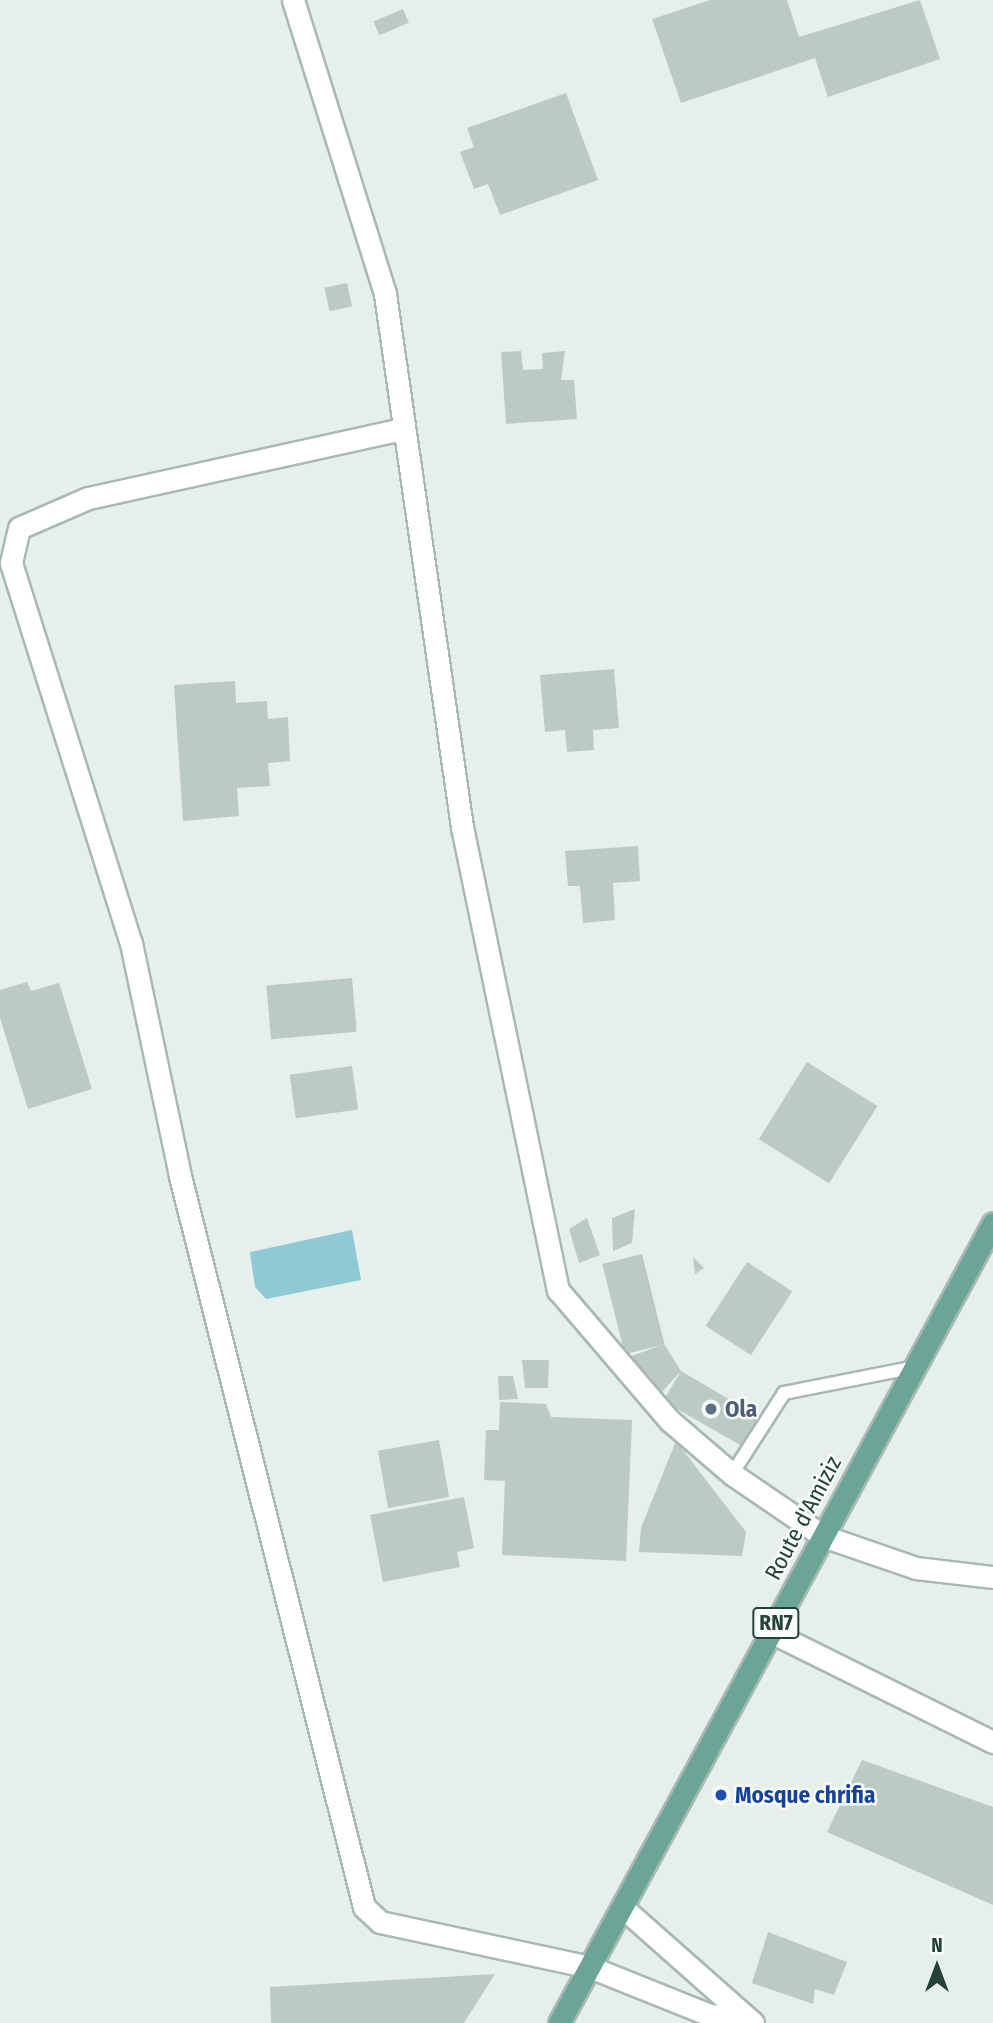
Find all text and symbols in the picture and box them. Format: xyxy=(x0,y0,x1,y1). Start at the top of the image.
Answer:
place label: Ola xyxy=(725,1395,757,1423)
marker: Ola xyxy=(703,1401,719,1417)
street label: Route d'Amiziz xyxy=(759,1451,847,1585)
road number: RN7 xyxy=(752,1606,800,1640)
place label: Mosque chrifia xyxy=(735,1781,875,1809)
marker: Mosque chrifia xyxy=(713,1787,729,1803)
north arrow xyxy=(902,1932,972,2002)
text: N xyxy=(931,1934,943,1957)

